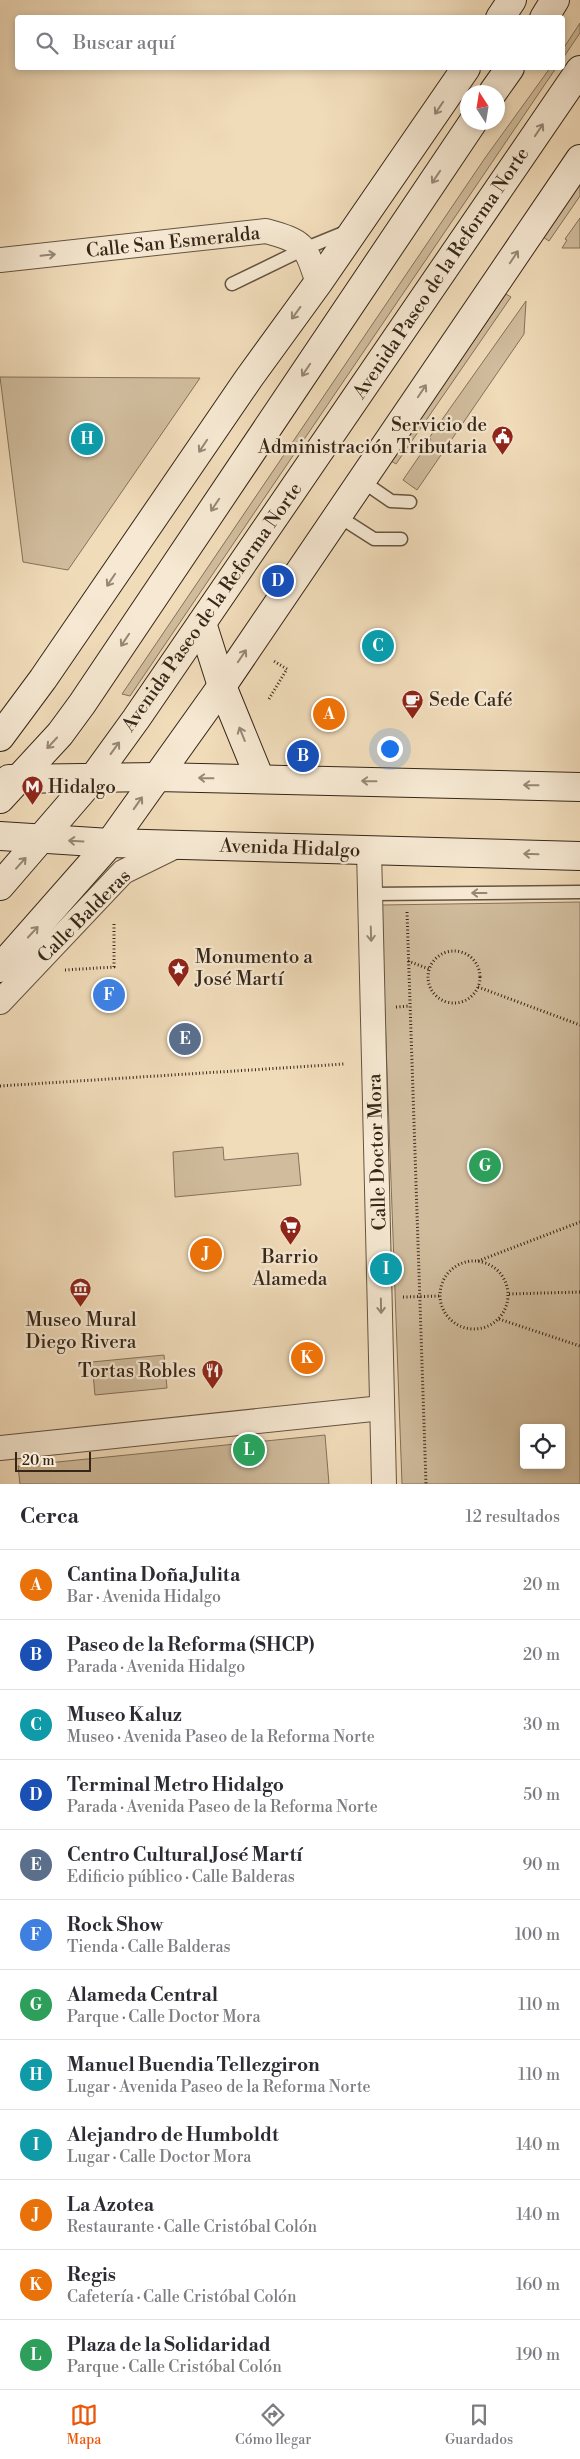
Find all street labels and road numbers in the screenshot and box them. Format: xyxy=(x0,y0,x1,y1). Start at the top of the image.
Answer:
street label: Avenida Paseo de la Reforma Norte xyxy=(347,143,534,404)
street label: Calle San Esmeralda xyxy=(85,221,261,263)
street label: Avenida Paseo de la Reforma Norte xyxy=(116,478,307,737)
street label: Avenida Hidalgo xyxy=(218,834,361,862)
street label: Calle Balderas xyxy=(32,864,136,968)
street label: Calle Doctor Mora xyxy=(362,1073,392,1231)

